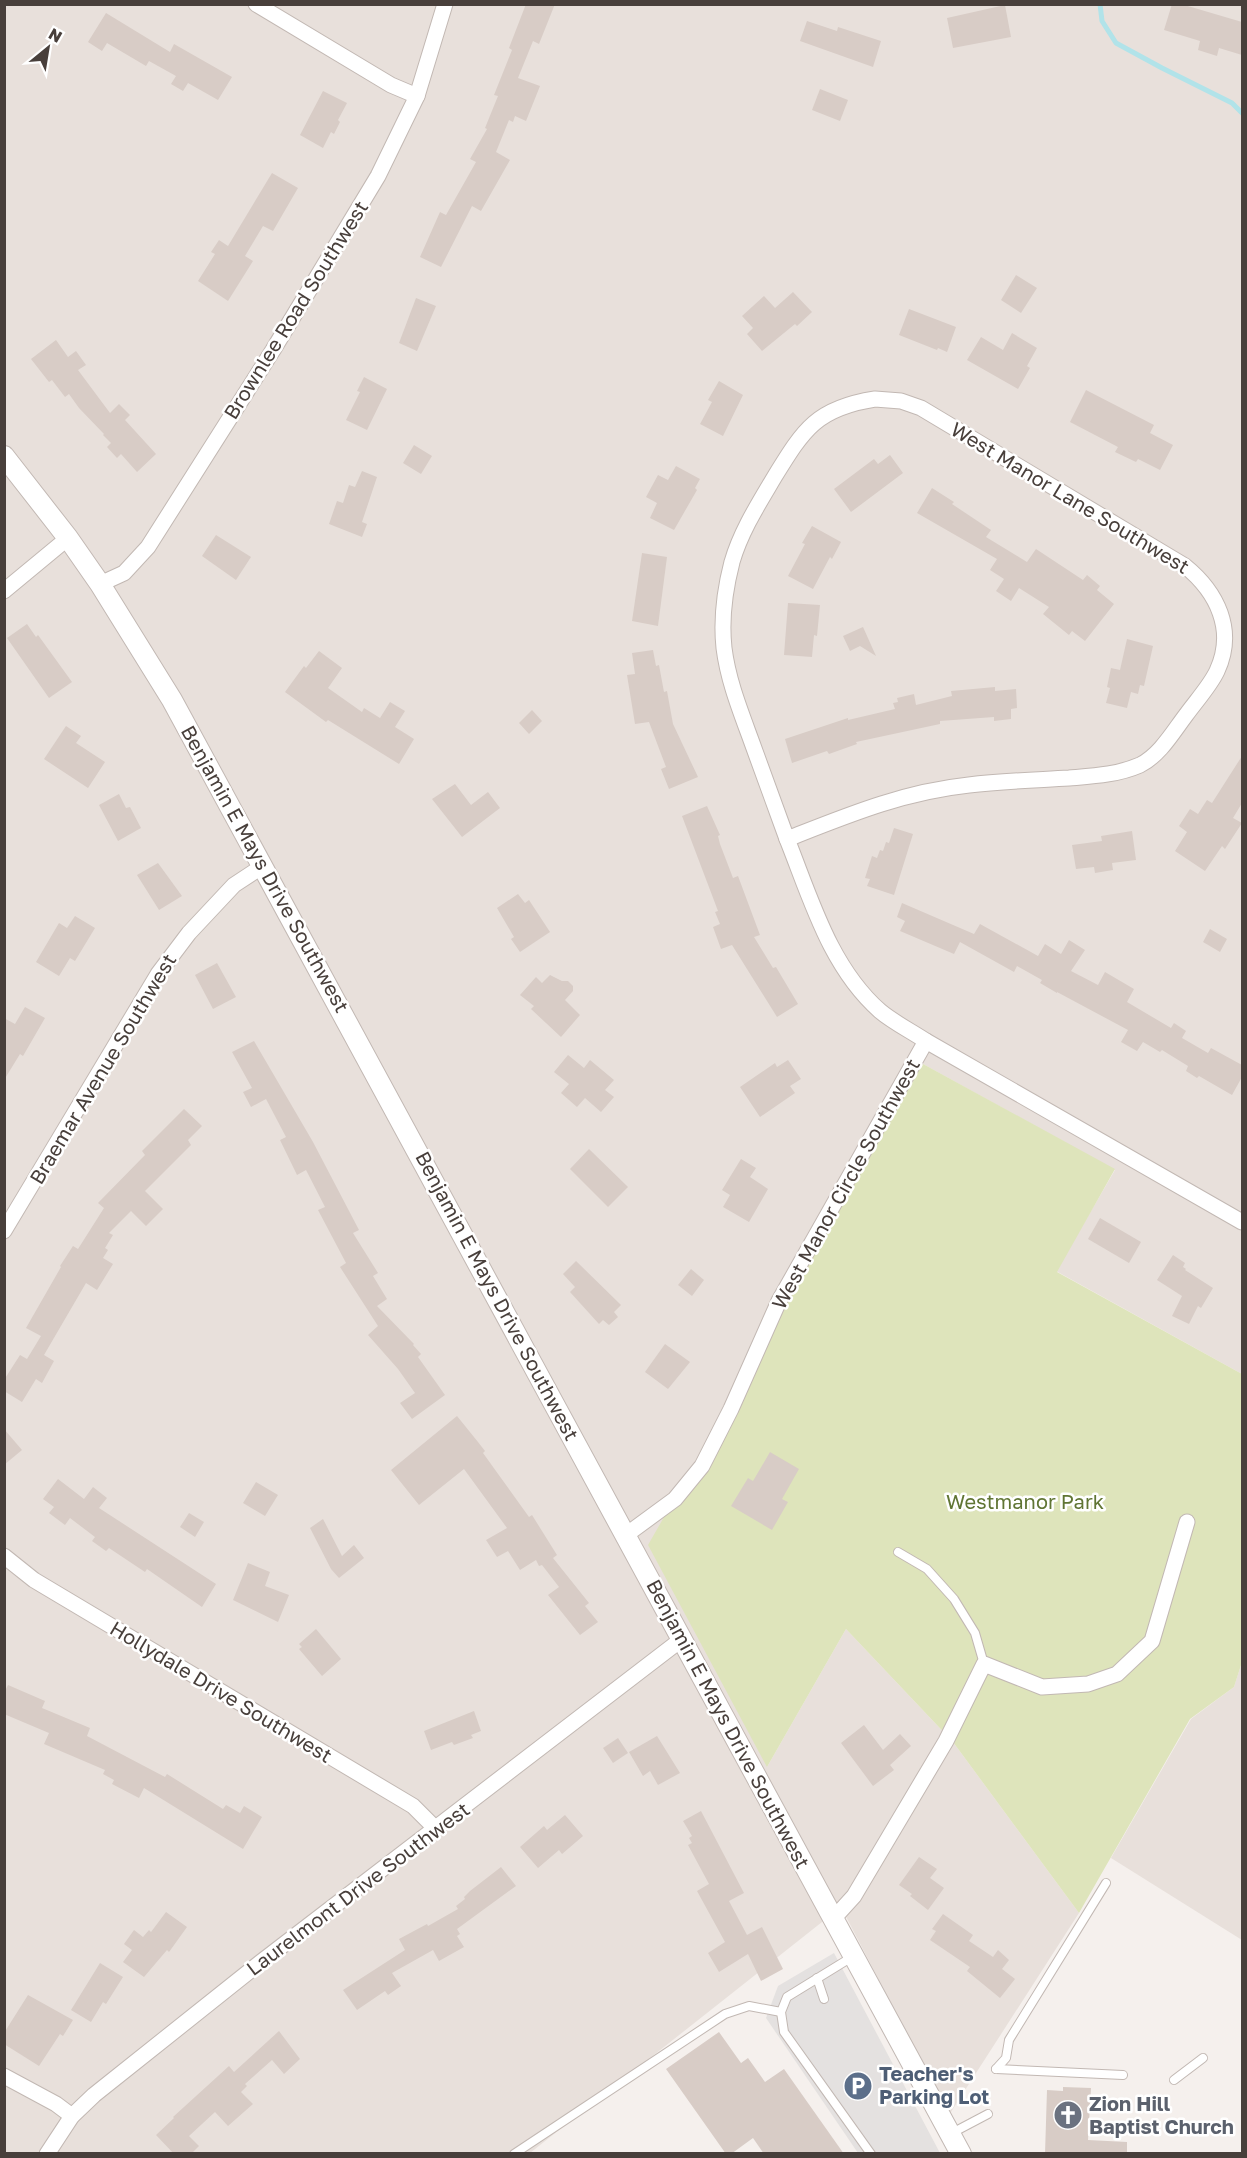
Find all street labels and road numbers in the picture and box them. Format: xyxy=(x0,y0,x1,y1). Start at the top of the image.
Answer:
street label: Brownlee Road Southwest xyxy=(218,196,372,423)
street label: West Manor Lane Southwest xyxy=(947,416,1194,578)
street label: Benjamin E Mays Drive Southwest xyxy=(177,721,355,1016)
street label: Braemar Avenue Southwest xyxy=(24,949,181,1188)
street label: West Manor Circle Southwest xyxy=(766,1054,924,1313)
street label: Benjamin E Mays Drive Southwest xyxy=(411,1147,585,1444)
street label: Benjamin E Mays Drive Southwest xyxy=(642,1575,816,1872)
street label: Hollydale Drive Southwest xyxy=(106,1615,337,1767)
street label: Laurelmont Drive Southwest xyxy=(241,1796,474,1980)

